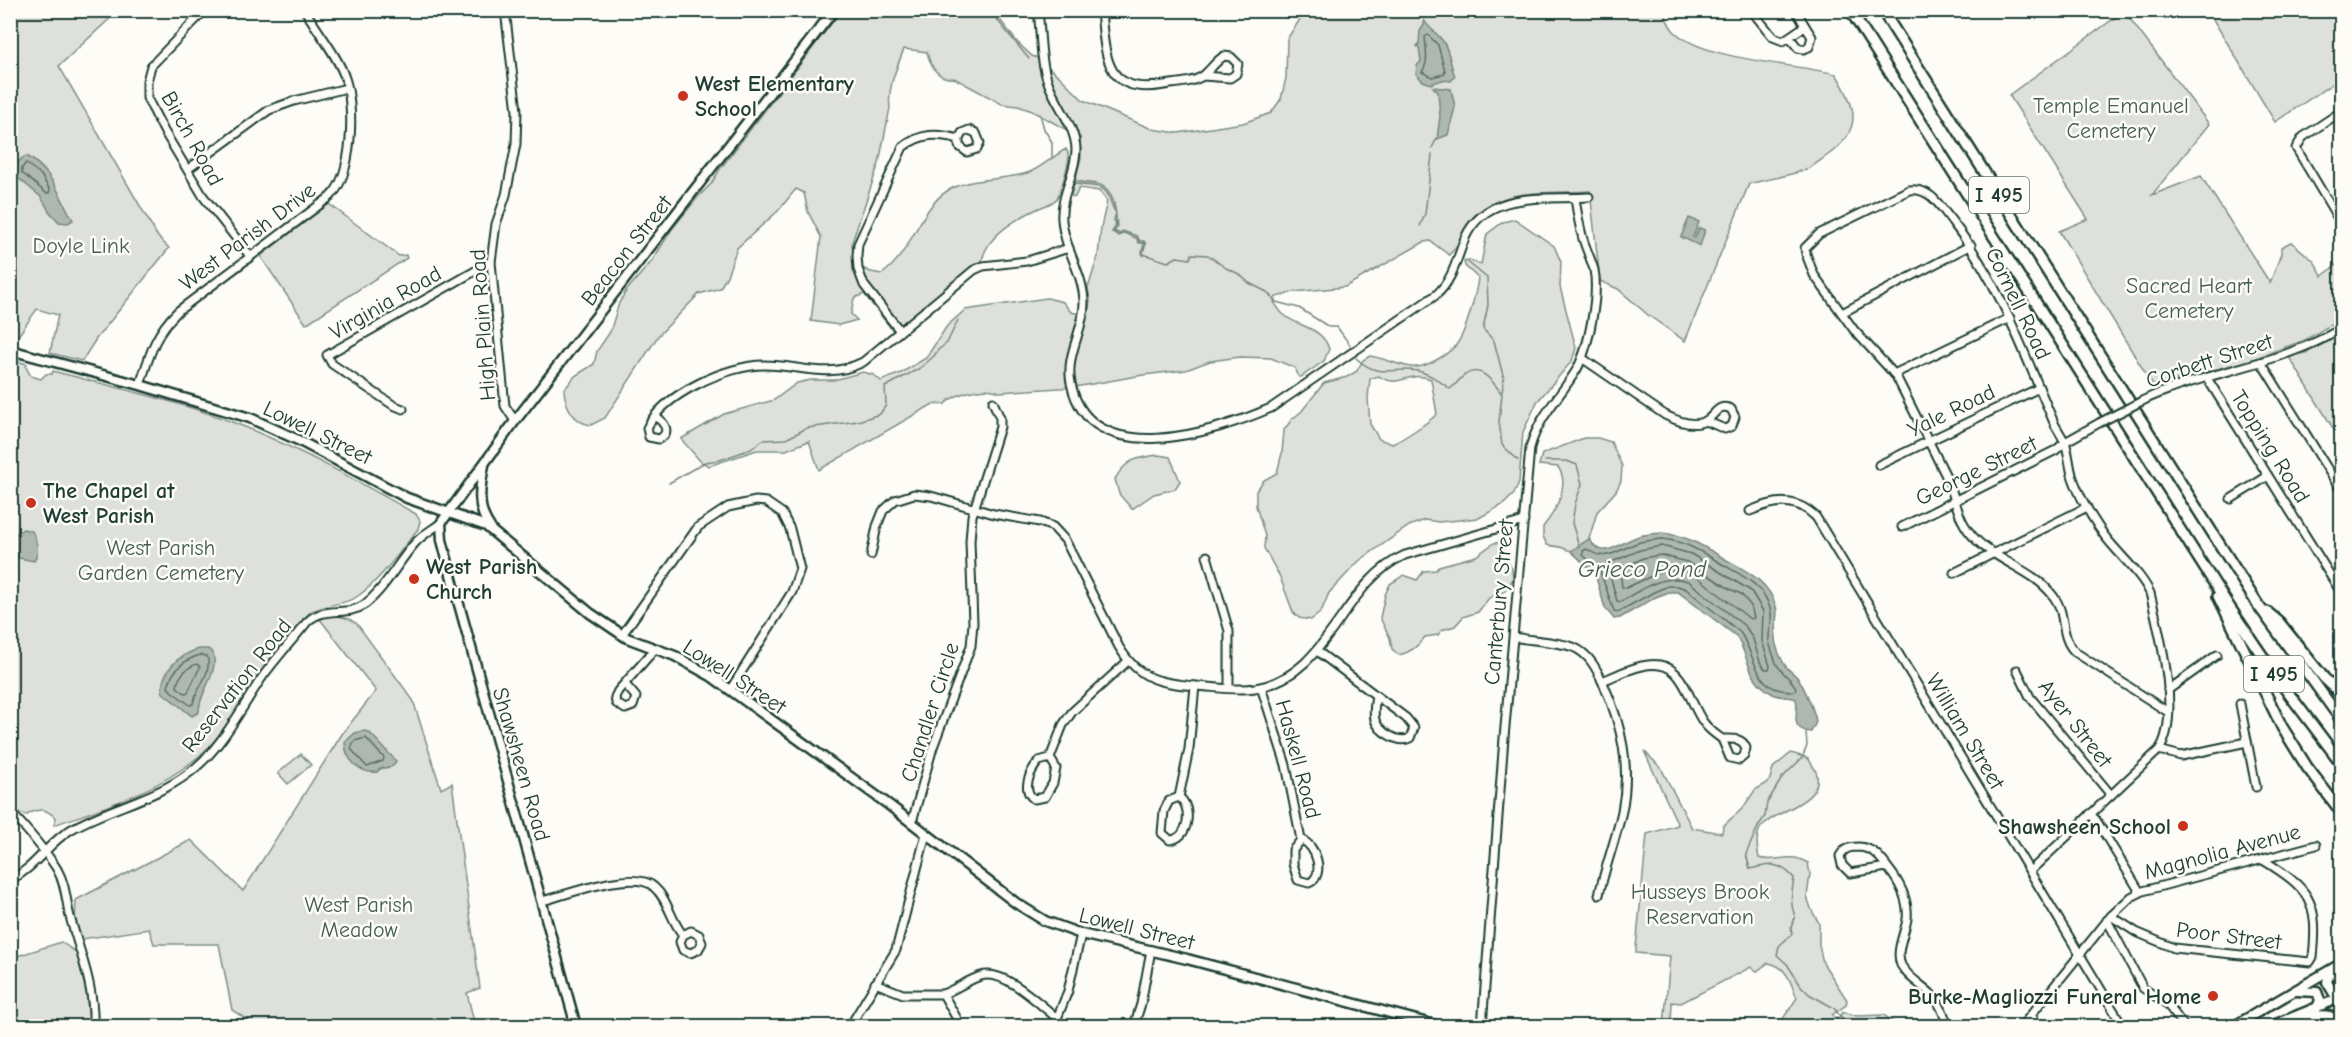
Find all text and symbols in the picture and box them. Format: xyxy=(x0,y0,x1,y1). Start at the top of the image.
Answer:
place label: West Elementary School xyxy=(695,71,855,122)
street label: Birch Road xyxy=(156,87,229,190)
marker: West Elementary School xyxy=(676,89,690,103)
park label: Temple Emanuel Cemetery xyxy=(2033,93,2189,144)
street label: West Parish Drive xyxy=(174,177,321,296)
road number: I 495 xyxy=(1969,177,2029,213)
street label: Beacon Street xyxy=(576,190,678,311)
park label: Doyle Link xyxy=(32,233,130,259)
street label: Cornell Road xyxy=(1980,243,2056,364)
street label: High Plain Road xyxy=(465,248,501,402)
street label: Virginia Road xyxy=(325,260,446,345)
park label: Sacred Heart Cemetery xyxy=(2126,273,2253,324)
street label: Corbett Street xyxy=(2143,328,2277,394)
street label: Yale Road xyxy=(1904,379,1999,443)
street label: Topping Road xyxy=(2225,385,2315,508)
street label: Lowell Street xyxy=(259,395,377,471)
street label: George Street xyxy=(1912,430,2042,511)
place label: The Chapel at West Parish xyxy=(43,478,175,529)
marker: The Chapel at West Parish xyxy=(24,496,38,510)
street label: Canterbury Street xyxy=(1479,517,1519,686)
park label: West Parish Garden Cemetery xyxy=(78,535,244,586)
place label: West Parish Church xyxy=(426,554,537,605)
water label: Grieco Pond xyxy=(1578,555,1708,583)
marker: West Parish Church xyxy=(407,572,421,586)
street label: Reservation Road xyxy=(176,613,297,758)
street label: Lowell Street xyxy=(678,634,792,720)
street label: Chandler Circle xyxy=(895,639,965,785)
road number: I 495 xyxy=(2244,656,2304,692)
street label: William Street xyxy=(1920,669,2010,795)
street label: Ayer Street xyxy=(2033,674,2118,773)
street label: Shawsheen Road xyxy=(487,685,555,844)
street label: Haskell Road xyxy=(1270,697,1326,822)
place label: Shawsheen School xyxy=(1998,814,2171,840)
street label: Magnolia Avenue xyxy=(2141,819,2303,885)
marker: Shawsheen School xyxy=(2176,819,2190,833)
park label: Husseys Brook Reservation xyxy=(1631,879,1770,930)
park label: West Parish Meadow xyxy=(305,892,413,943)
street label: Lowell Street xyxy=(1076,902,1198,956)
street label: Poor Street xyxy=(2175,917,2284,955)
place label: Burke-Magliozzi Funeral Home xyxy=(1908,984,2201,1010)
marker: Burke-Magliozzi Funeral Home xyxy=(2206,989,2220,1003)

